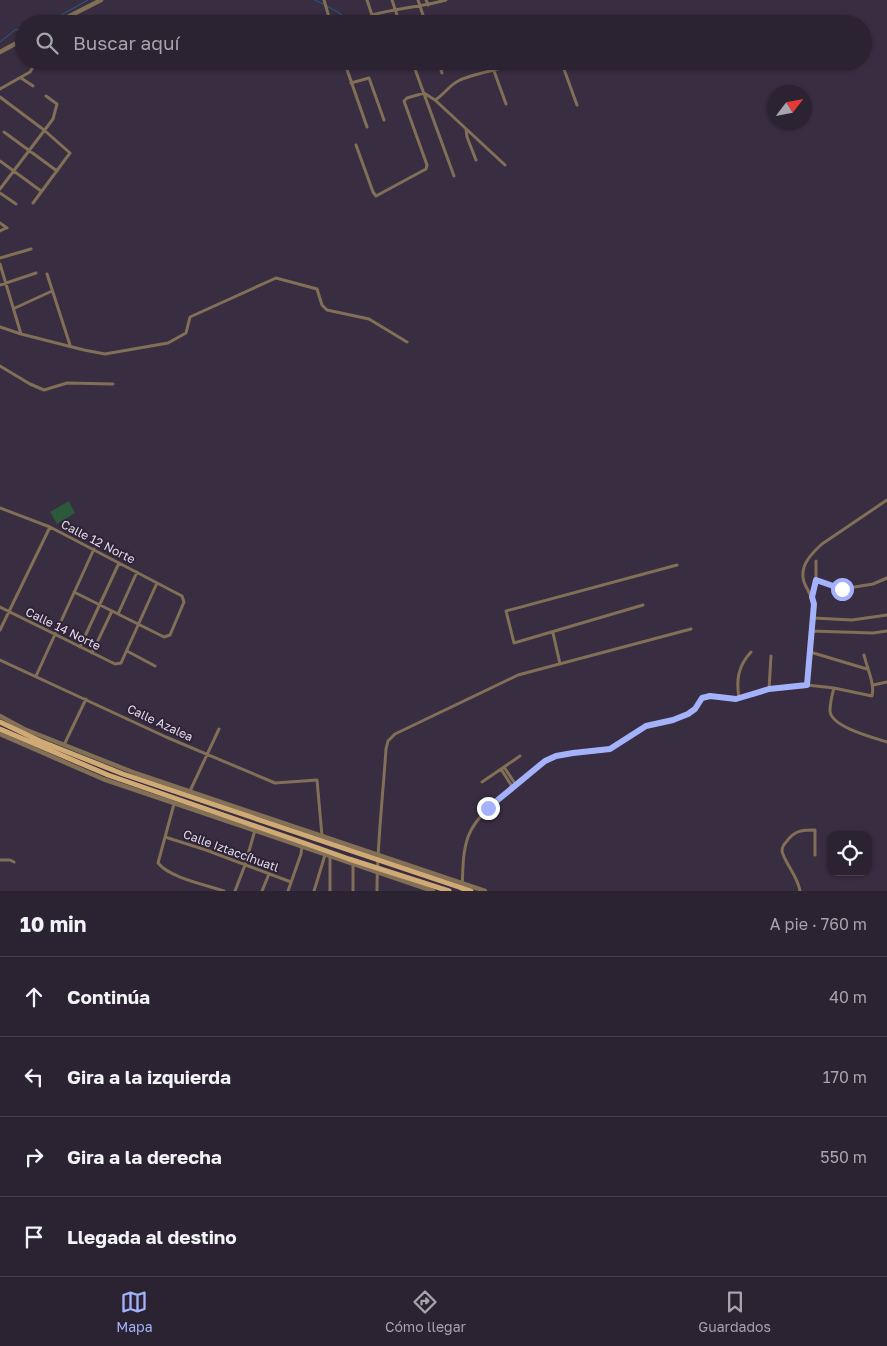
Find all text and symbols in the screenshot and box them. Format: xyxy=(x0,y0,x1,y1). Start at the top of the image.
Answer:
search box xyxy=(15,15,872,70)
icon: search xyxy=(33,29,61,57)
text: Buscar aquí xyxy=(73,31,180,54)
north arrow xyxy=(767,85,812,130)
street label: Calle 12 Norte xyxy=(59,516,138,567)
route start xyxy=(831,578,854,601)
street label: Calle 14 Norte xyxy=(23,604,103,653)
street label: Calle Azalea xyxy=(125,701,196,744)
route end xyxy=(477,797,500,820)
street label: Calle Iztaccíhuatl xyxy=(181,826,281,875)
map controls xyxy=(827,831,872,876)
button: locate xyxy=(827,831,872,876)
text: 10 min xyxy=(20,911,87,937)
text: A pie · 760 m xyxy=(770,914,867,934)
icon: ahead xyxy=(20,983,48,1011)
text: Continúa xyxy=(67,985,150,1008)
text: 40 m xyxy=(829,987,867,1007)
icon: left xyxy=(20,1063,48,1091)
text: Gira a la izquierda xyxy=(67,1065,231,1088)
text: 170 m xyxy=(823,1067,867,1087)
icon: right xyxy=(20,1143,48,1171)
text: Gira a la derecha xyxy=(67,1145,222,1168)
text: 550 m xyxy=(820,1147,867,1167)
icon: arrive xyxy=(20,1223,48,1251)
text: Llegada al destino xyxy=(67,1225,237,1248)
tab: Mapa xyxy=(116,1288,153,1335)
tab: Cómo llegar xyxy=(385,1288,466,1335)
tab: Guardados xyxy=(698,1288,771,1335)

